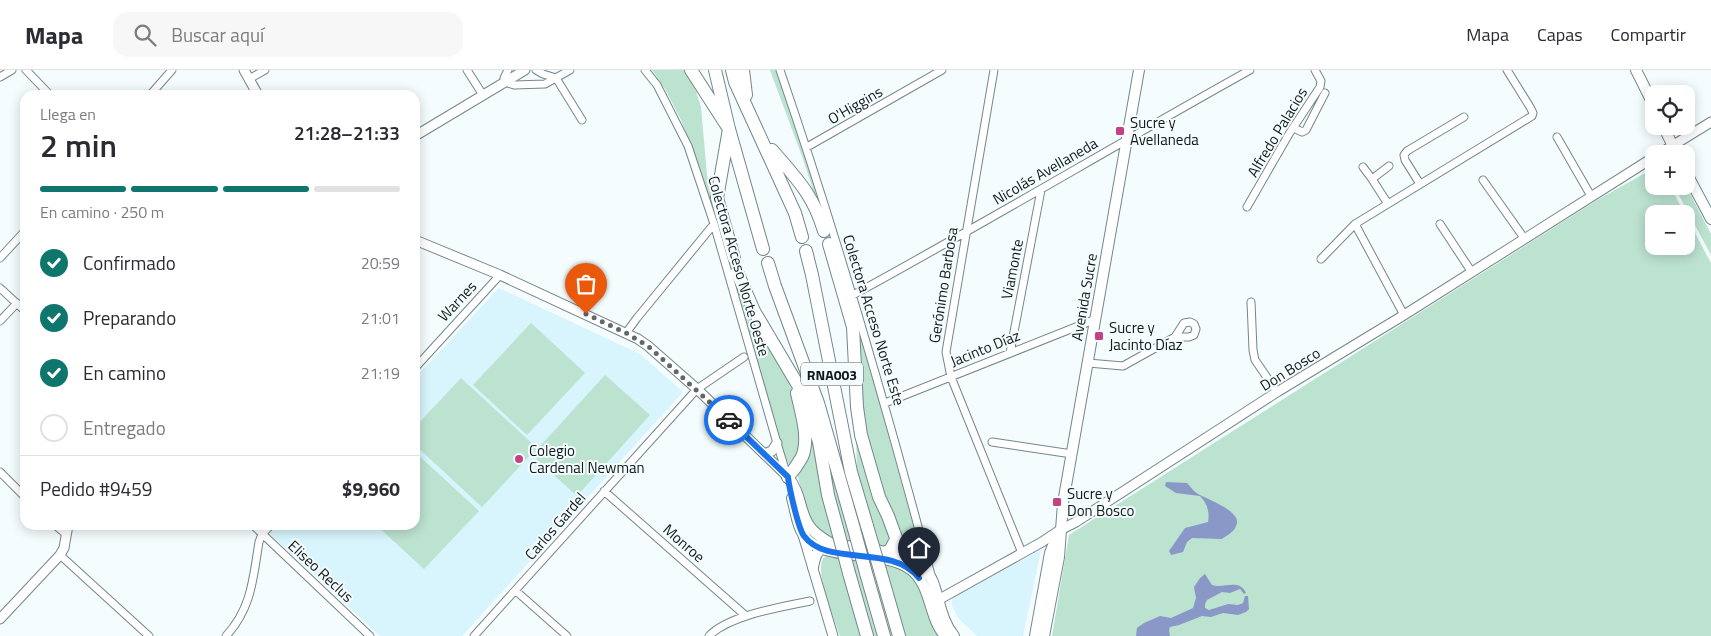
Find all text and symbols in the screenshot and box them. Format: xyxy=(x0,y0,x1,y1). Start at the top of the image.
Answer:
search box xyxy=(113,12,463,57)
text: Mapa xyxy=(25,17,83,53)
text: Buscar aquí xyxy=(171,20,264,49)
icon: search xyxy=(131,21,159,49)
text: Mapa xyxy=(1466,21,1509,48)
text: Capas xyxy=(1537,21,1583,48)
text: Compartir xyxy=(1611,21,1686,48)
street label: O'Higgins xyxy=(823,80,887,130)
street label: Alfredo Palacios xyxy=(1241,83,1313,181)
map controls xyxy=(1645,85,1695,255)
button: locate xyxy=(1645,85,1695,135)
text: Llega en xyxy=(40,102,96,126)
place label: Sucre y Avellaneda xyxy=(1130,111,1199,151)
text: 21:28–21:33 xyxy=(294,118,400,147)
text: 2 min xyxy=(40,121,117,169)
marker: Sucre y Avellaneda xyxy=(1114,125,1126,137)
street label: Nicolás Avellaneda xyxy=(988,131,1102,210)
button: + xyxy=(1645,145,1695,195)
street label: Colectora Acceso Norte Oeste xyxy=(702,173,776,359)
text: En camino · 250 m xyxy=(40,200,164,224)
button: − xyxy=(1645,205,1695,255)
street label: Gerónimo Barbosa xyxy=(922,225,964,345)
street label: Colectora Acceso Norte Este xyxy=(837,232,911,408)
street label: Viamonte xyxy=(995,237,1029,301)
text: Confirmado xyxy=(83,248,176,277)
icon: check xyxy=(40,249,68,277)
text: 20:59 xyxy=(361,251,400,275)
street label: Avenida Sucre xyxy=(1065,251,1103,343)
pin xyxy=(565,263,607,314)
icon: bag xyxy=(572,270,600,298)
street label: Warnes xyxy=(432,275,482,327)
text: Preparando xyxy=(83,303,176,332)
icon: check xyxy=(40,304,68,332)
text: 21:01 xyxy=(361,306,400,330)
place label: Sucre y Jacinto Díaz xyxy=(1109,316,1183,356)
street label: Jacinto Díaz xyxy=(947,324,1024,372)
marker: Sucre y Jacinto Díaz xyxy=(1093,330,1105,342)
street label: Don Bosco xyxy=(1255,341,1325,397)
text: En camino xyxy=(83,358,166,387)
icon: check xyxy=(40,359,68,387)
text: 21:19 xyxy=(361,361,400,385)
road number: RNA003 xyxy=(801,362,863,386)
courier xyxy=(704,395,754,445)
icon: car xyxy=(715,406,743,434)
text: Entregado xyxy=(83,413,166,442)
place label: Colegio Cardenal Newman xyxy=(529,439,645,479)
marker: Colegio Cardenal Newman xyxy=(513,453,525,465)
text: Pedido #9459 xyxy=(40,474,152,503)
text: $9,960 xyxy=(342,474,400,503)
place label: Sucre y Don Bosco xyxy=(1067,482,1135,522)
street label: Carlos Gardel xyxy=(519,487,591,565)
marker: Sucre y Don Bosco xyxy=(1051,496,1063,508)
street label: Monroe xyxy=(658,518,710,568)
pin xyxy=(898,527,940,578)
street label: Eliseo Reclus xyxy=(283,534,359,608)
icon: home xyxy=(905,534,933,562)

